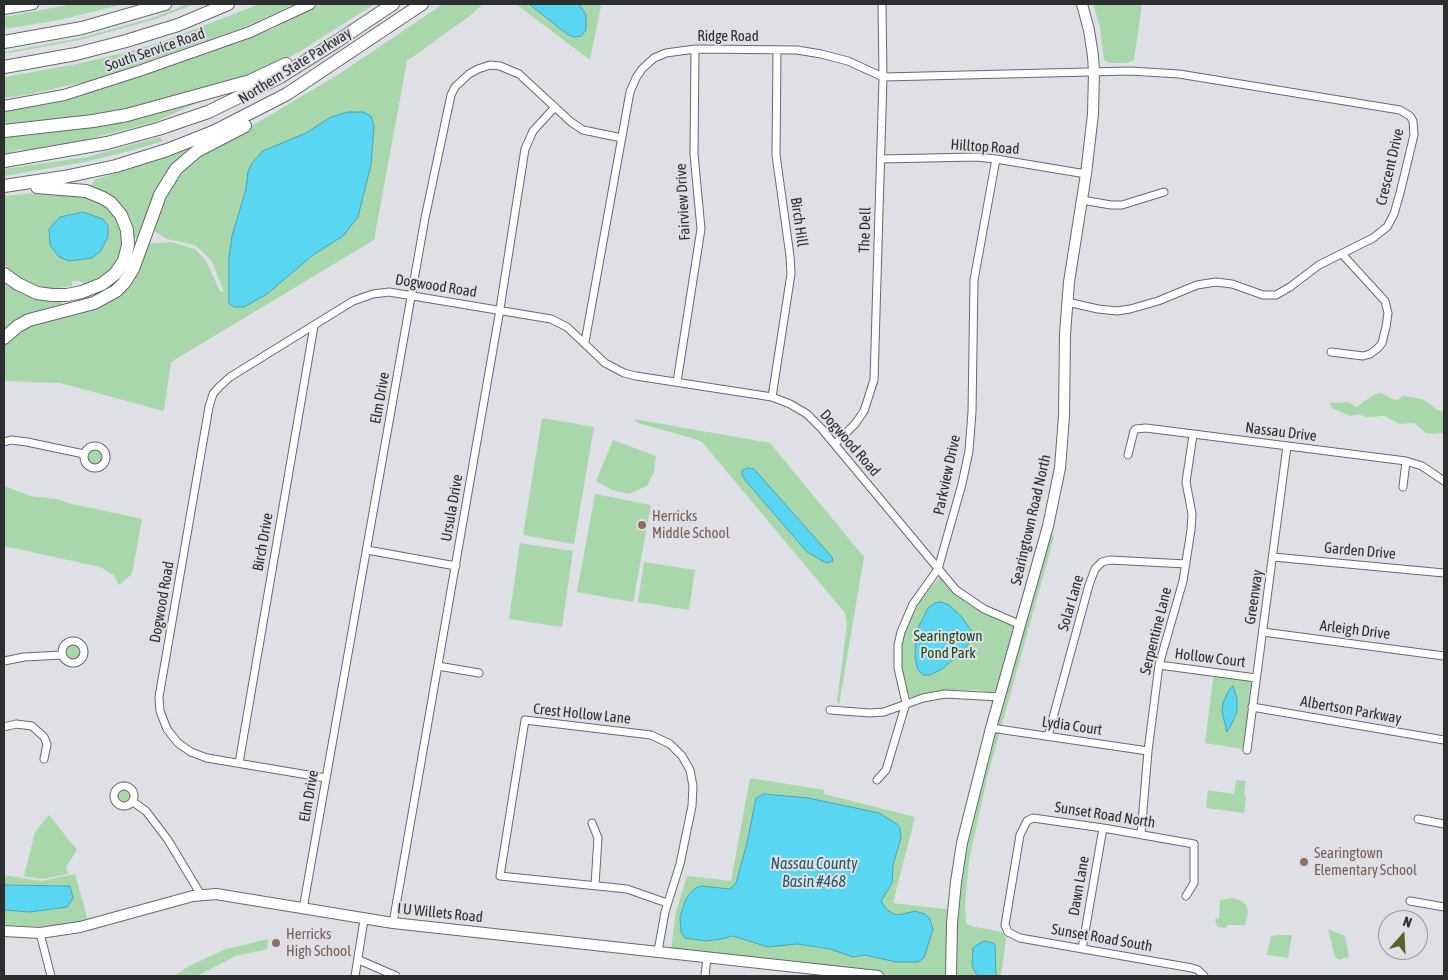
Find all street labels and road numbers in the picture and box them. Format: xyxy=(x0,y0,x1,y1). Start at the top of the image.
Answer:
street label: South Service Road xyxy=(103,24,207,76)
street label: Northern State Parkway xyxy=(235,24,355,108)
street label: Ridge Road xyxy=(697,27,759,45)
street label: Crescent Drive xyxy=(1372,127,1408,207)
street label: Hilltop Road xyxy=(950,136,1020,158)
street label: Fairview Drive xyxy=(672,163,694,241)
street label: Birch Hill xyxy=(787,196,811,248)
street label: The Dell xyxy=(855,207,875,253)
street label: Dogwood Road xyxy=(394,271,478,301)
street label: Elm Drive xyxy=(367,371,393,425)
street label: Dogwood Road xyxy=(816,406,884,480)
street label: Nassau Drive xyxy=(1244,419,1318,445)
street label: Parkview Drive xyxy=(930,433,964,517)
street label: Searingtown Road North xyxy=(1007,453,1055,587)
street label: Ursula Drive xyxy=(437,473,467,543)
street label: Birch Drive xyxy=(249,511,277,573)
street label: Garden Drive xyxy=(1323,539,1397,563)
street label: Dogwood Road xyxy=(146,560,178,644)
street label: Greenway xyxy=(1241,568,1267,626)
street label: Solar Lane xyxy=(1054,573,1088,633)
street label: Serpentine Lane xyxy=(1136,585,1176,677)
street label: Arleigh Drive xyxy=(1319,617,1391,643)
street label: Hollow Court xyxy=(1174,645,1246,671)
street label: Albertson Parkway xyxy=(1299,692,1403,728)
street label: Crest Hollow Lane xyxy=(532,700,632,728)
street label: Lydia Court xyxy=(1041,713,1103,739)
street label: Elm Drive xyxy=(296,769,322,823)
street label: Sunset Road North xyxy=(1053,798,1157,832)
street label: Dawn Lane xyxy=(1065,855,1093,917)
street label: I U Willets Road xyxy=(396,900,484,926)
street label: Sunset Road South xyxy=(1050,920,1154,956)

